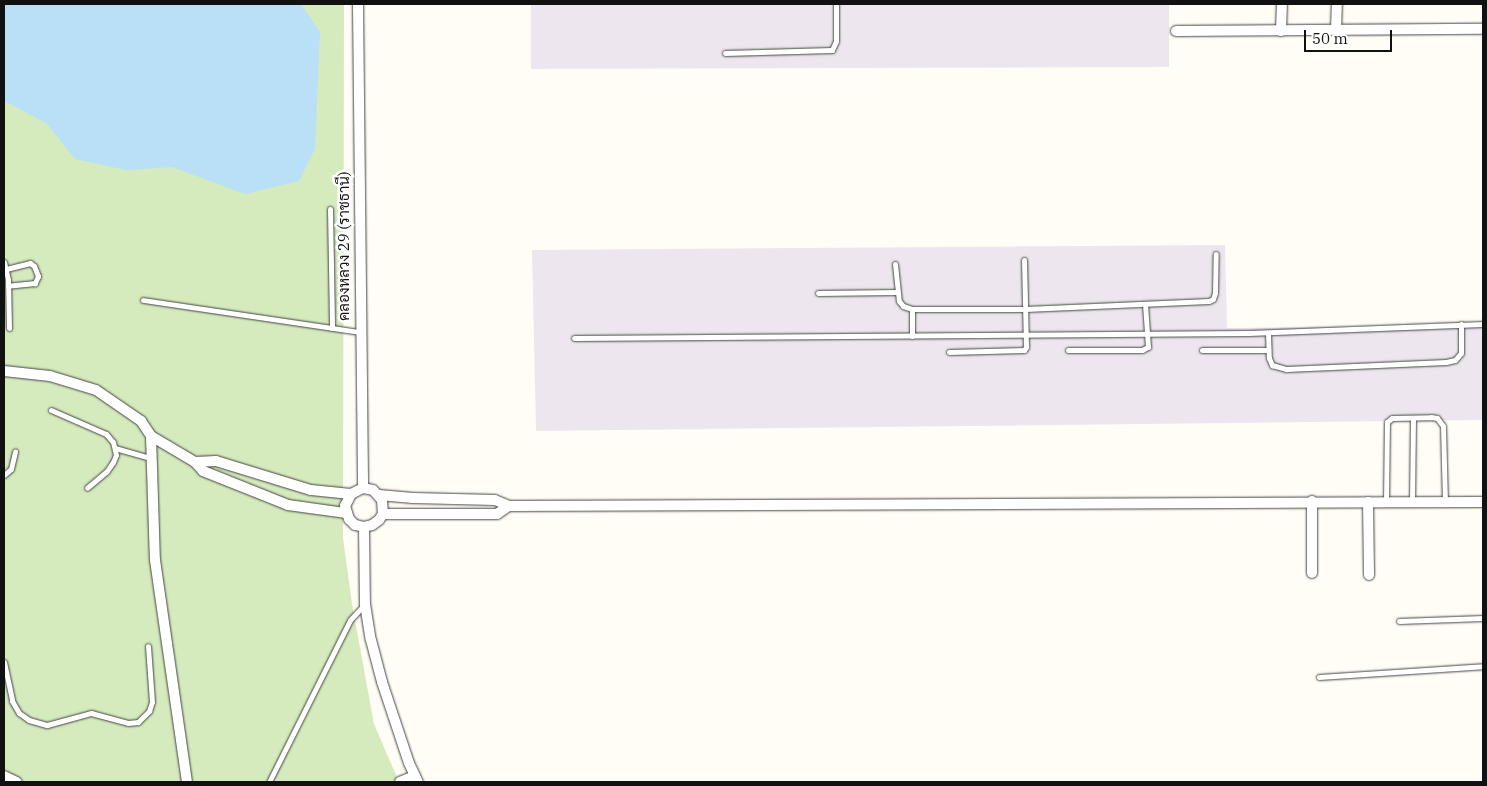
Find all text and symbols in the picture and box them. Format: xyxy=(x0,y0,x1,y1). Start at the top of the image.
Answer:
scale bar xyxy=(1307,20,1394,52)
text: 50 m xyxy=(1312,29,1348,48)
street label: คลองหลวง 29 (ราชธานี) xyxy=(335,171,353,321)

